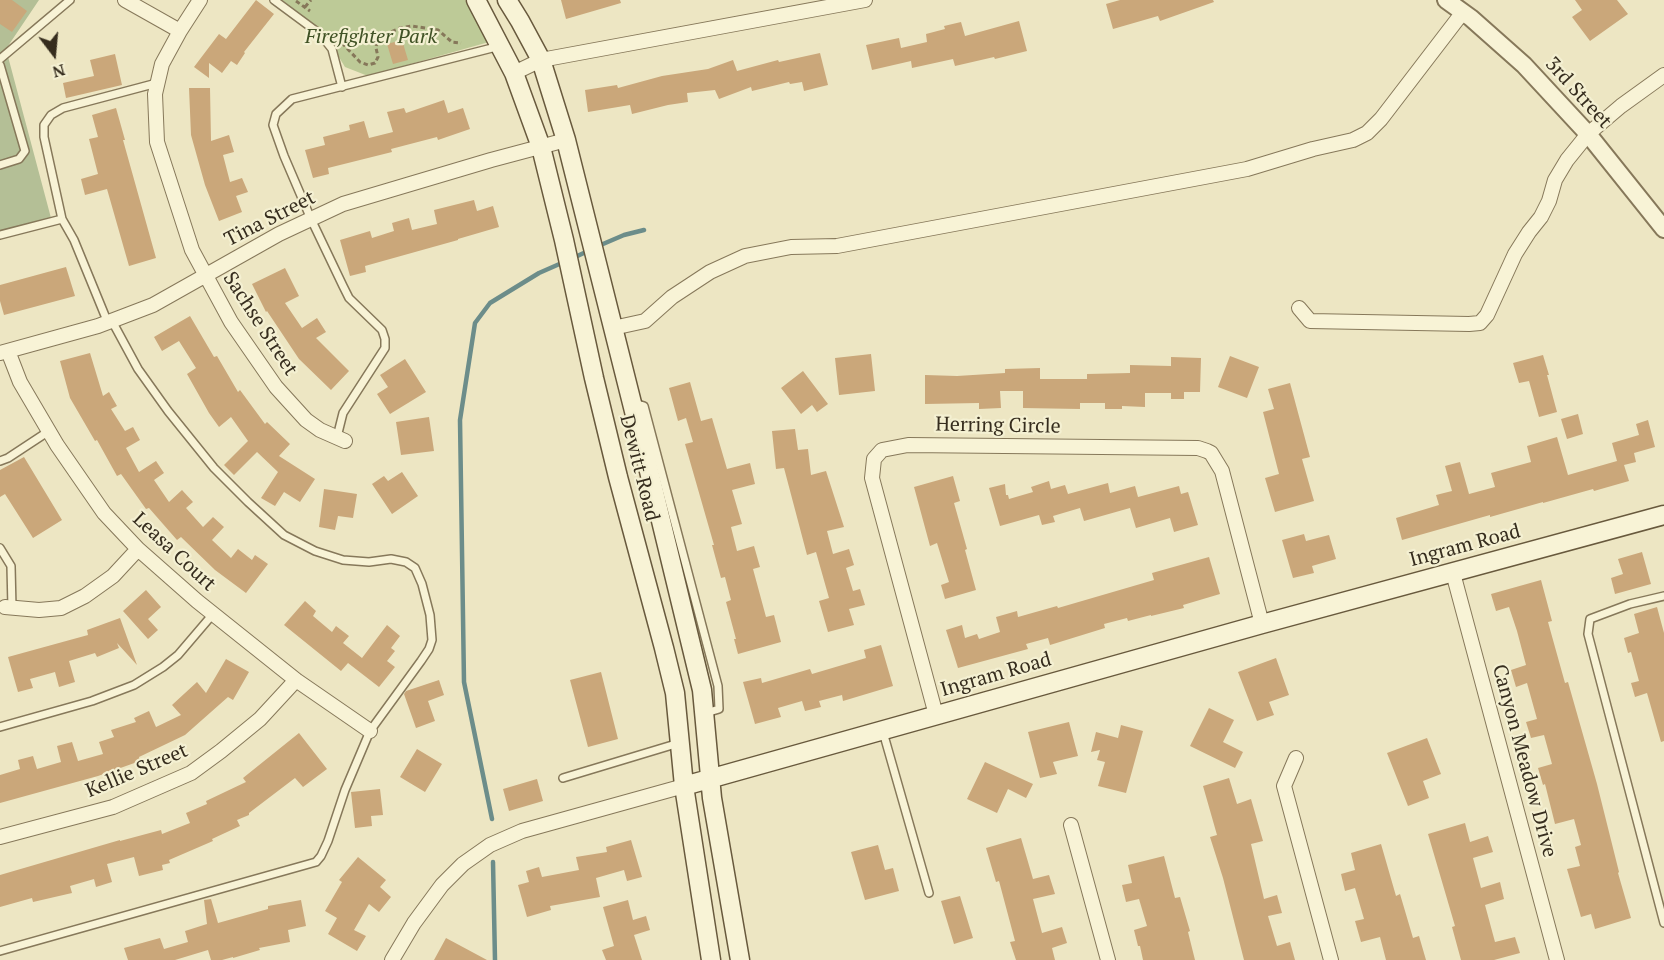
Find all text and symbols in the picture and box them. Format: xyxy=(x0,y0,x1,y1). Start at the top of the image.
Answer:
north arrow xyxy=(24,24,84,84)
park label: Firefighter Park xyxy=(305,25,437,49)
street label: 3rd Street xyxy=(1540,52,1616,134)
text: N xyxy=(50,59,68,84)
street label: Tina Street xyxy=(221,186,319,252)
street label: Sachse Street xyxy=(218,268,302,380)
street label: Dewitt Road xyxy=(614,412,664,524)
street label: Herring Circle xyxy=(935,413,1061,439)
street label: Leasa Court xyxy=(127,507,221,597)
street label: Ingram Road xyxy=(1407,520,1523,572)
street label: Ingram Road xyxy=(938,648,1054,702)
street label: Canyon Meadow Drive xyxy=(1487,662,1561,860)
street label: Kellie Street xyxy=(82,739,192,803)

